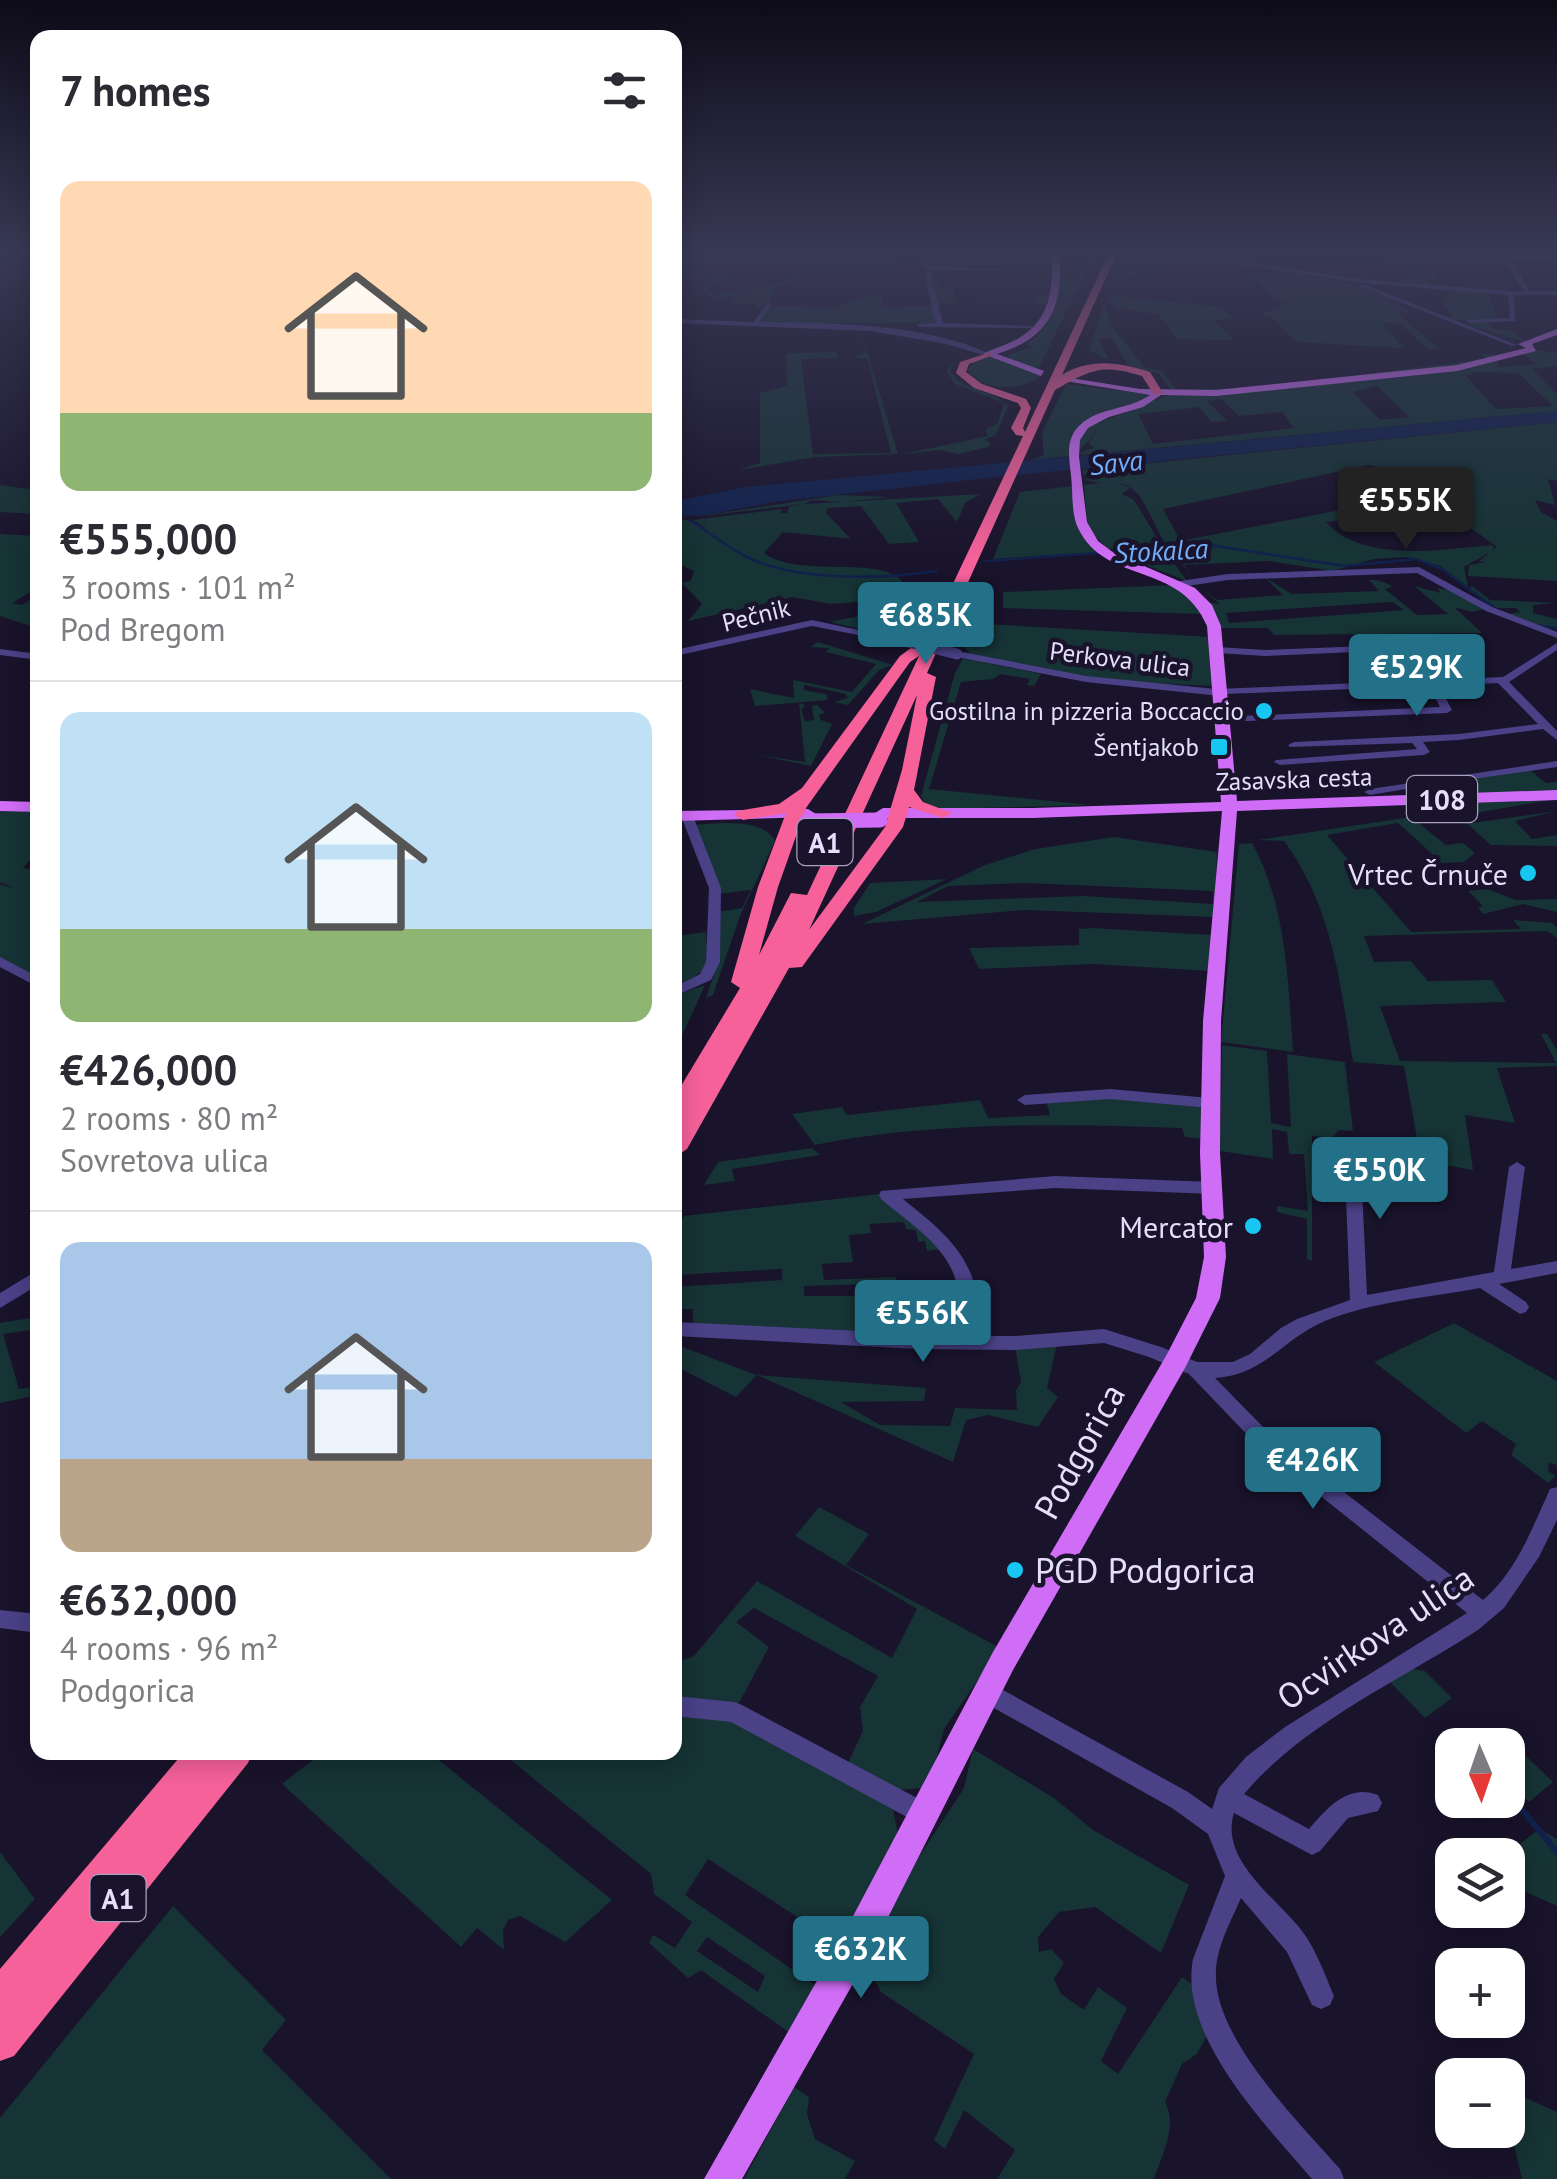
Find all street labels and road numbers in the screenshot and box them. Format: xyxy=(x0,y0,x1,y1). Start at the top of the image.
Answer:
street label: Pečnik xyxy=(719,591,793,639)
street label: Perkova ulica xyxy=(1048,635,1192,683)
street label: Zasavska cesta xyxy=(1215,760,1373,798)
road number: 108 xyxy=(1407,776,1477,822)
road number: A1 xyxy=(798,819,852,865)
street label: Podgorica xyxy=(1023,1375,1135,1527)
street label: Ocvirkova ulica xyxy=(1268,1554,1482,1720)
road number: A1 xyxy=(90,1875,146,1921)

